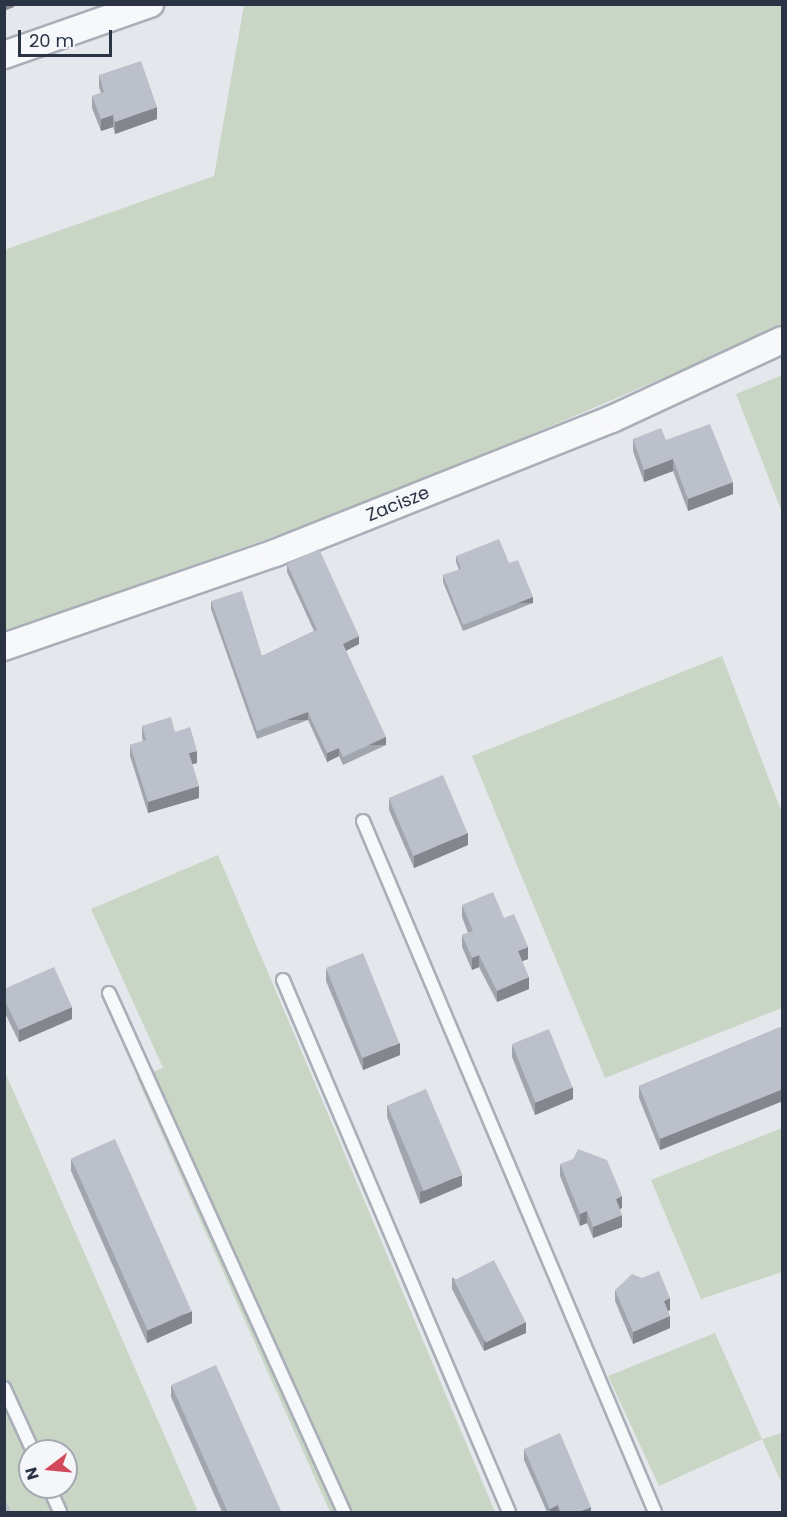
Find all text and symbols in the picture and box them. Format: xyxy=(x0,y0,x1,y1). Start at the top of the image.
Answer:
scale bar xyxy=(21,18,116,56)
text: 20 m xyxy=(29,28,74,53)
street label: Zacisze xyxy=(363,482,433,526)
north arrow xyxy=(18,1439,78,1499)
text: N xyxy=(19,1465,45,1483)

